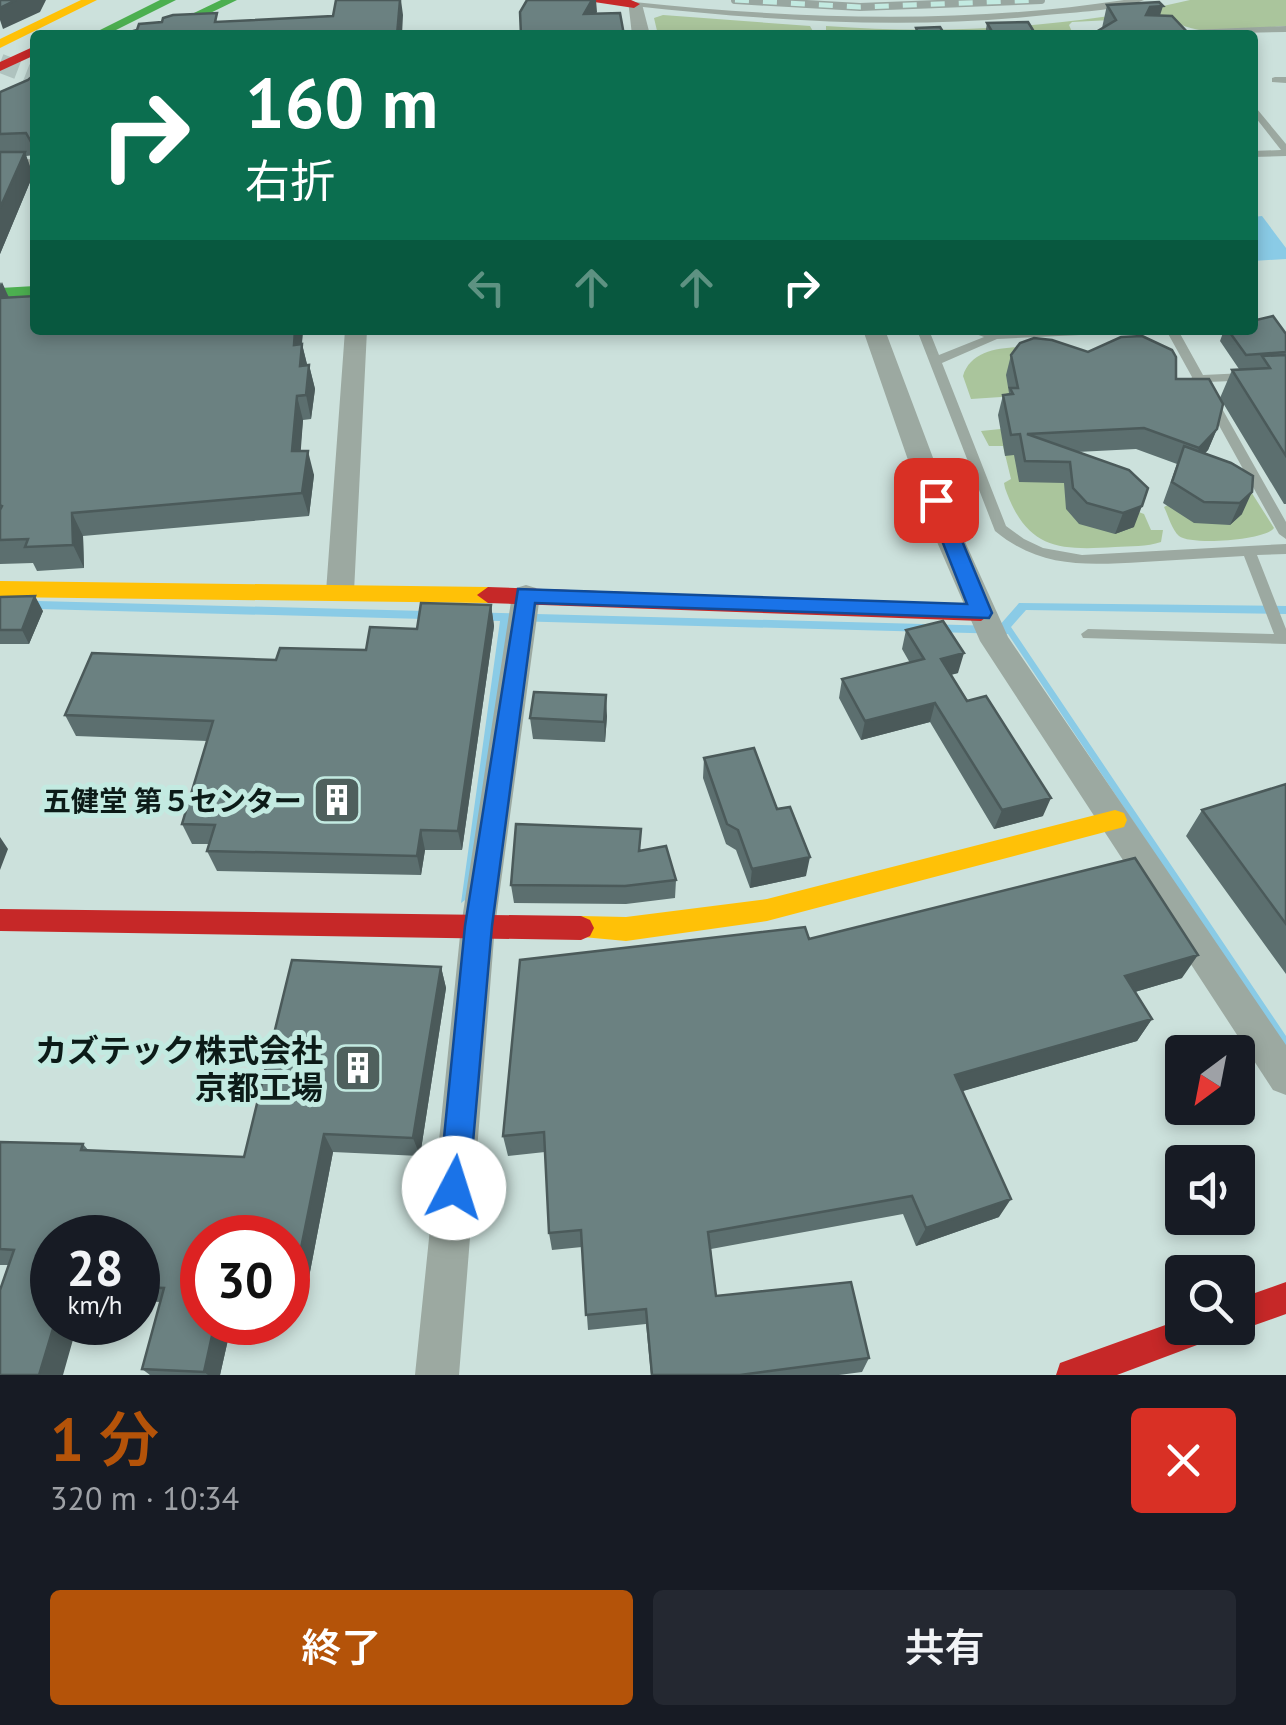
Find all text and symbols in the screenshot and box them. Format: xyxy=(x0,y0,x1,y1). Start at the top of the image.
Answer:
text: 160 m xyxy=(245,57,438,147)
icon: right xyxy=(80,70,210,200)
text: 右折 xyxy=(245,151,335,209)
icon: left xyxy=(459,260,514,315)
icon: ahead xyxy=(564,260,619,315)
icon: ahead xyxy=(669,260,724,315)
icon: right xyxy=(774,260,829,315)
pin xyxy=(894,458,979,543)
icon: arrive xyxy=(909,473,964,528)
building icon: 五健堂 第５センター xyxy=(311,774,363,826)
place label: 五健堂 第５センター xyxy=(43,782,302,819)
place label: カズテック株式会社 京都工場 xyxy=(35,1029,323,1108)
north arrow xyxy=(1165,1035,1255,1125)
map controls xyxy=(1165,1035,1255,1345)
building icon: カズテック株式会社 京都工場 xyxy=(332,1042,384,1094)
position arrow xyxy=(402,1136,506,1240)
button: sound xyxy=(1165,1145,1255,1235)
speed limit sign: 30 xyxy=(180,1215,310,1345)
text: 28 xyxy=(67,1235,123,1300)
button: search xyxy=(1165,1255,1255,1345)
text: km/h xyxy=(68,1289,122,1321)
text: 1 分 xyxy=(50,1400,159,1478)
button: close xyxy=(1131,1408,1236,1513)
text: 320 m · 10:34 xyxy=(50,1477,239,1519)
button: 終了 xyxy=(50,1590,633,1705)
button: 共有 xyxy=(653,1590,1236,1705)

